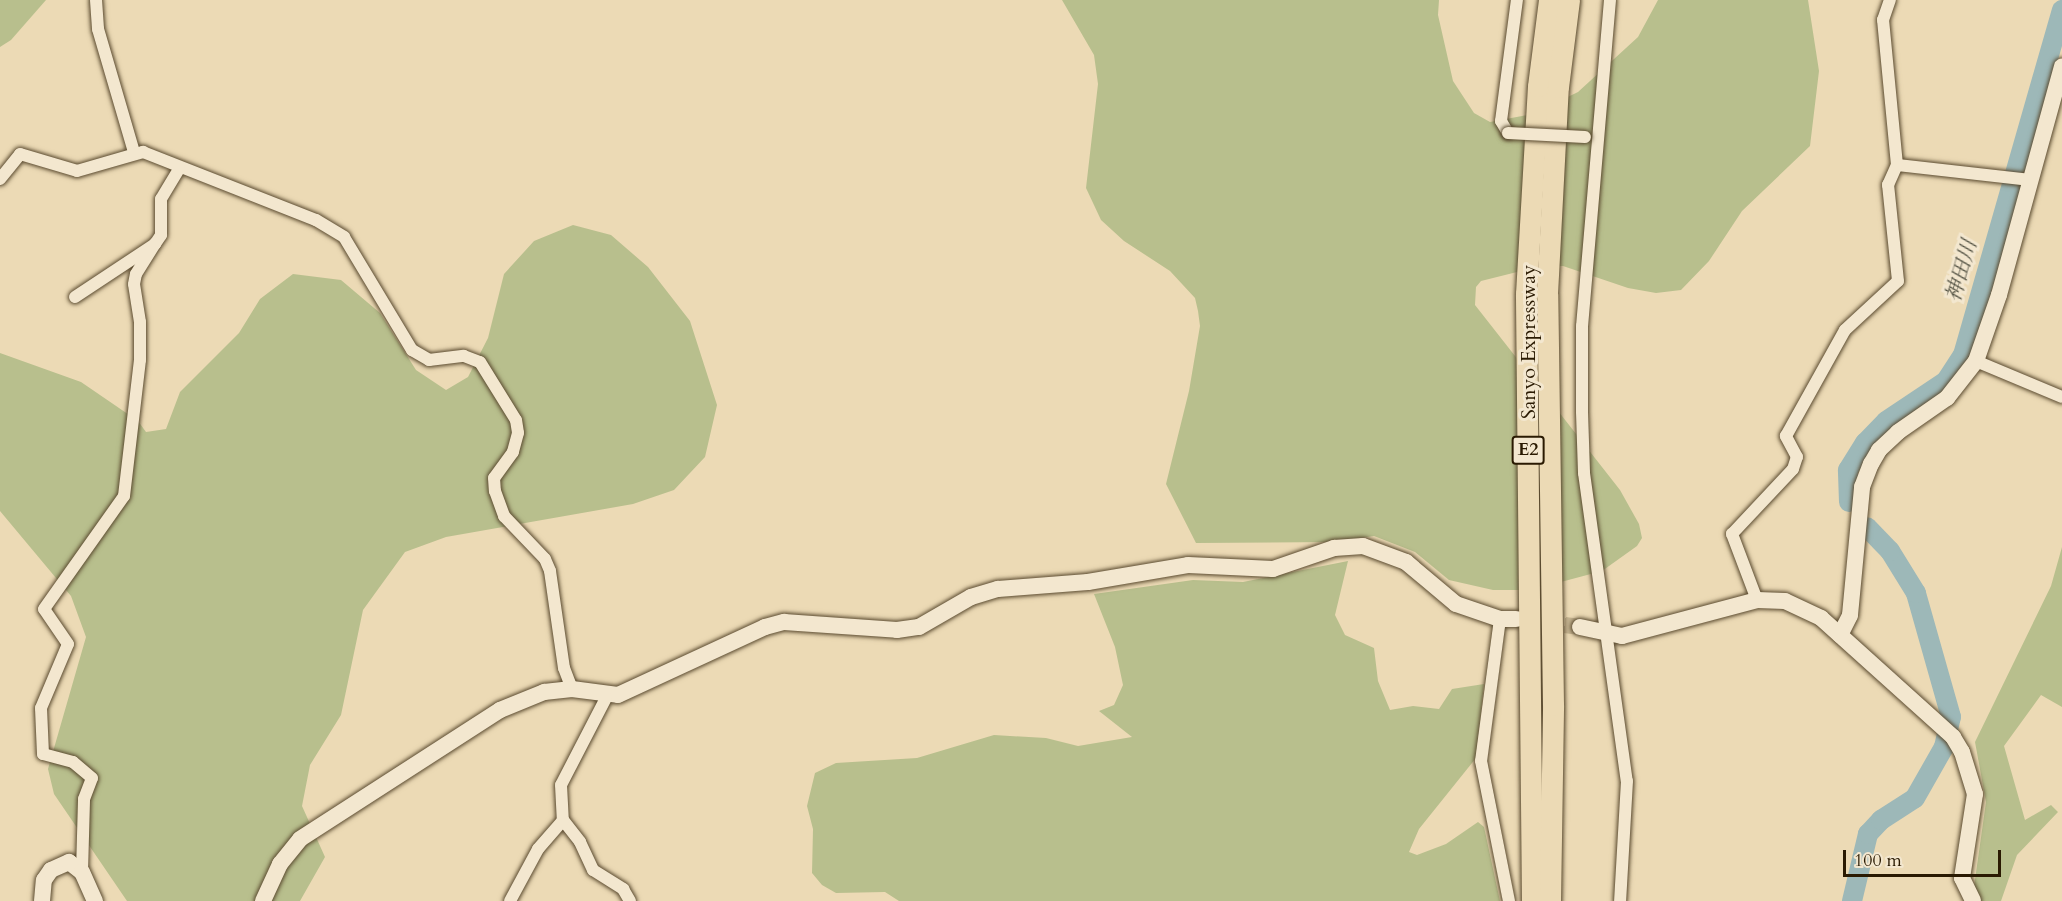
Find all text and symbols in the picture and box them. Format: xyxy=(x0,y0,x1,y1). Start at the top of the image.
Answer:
water label: 神田川 xyxy=(1941,237,1983,305)
street label: Sanyo Expressway xyxy=(1516,265,1540,419)
road number: E2 xyxy=(1512,435,1544,465)
scale bar xyxy=(1846,838,2004,876)
text: 100 m xyxy=(1854,848,1902,873)

